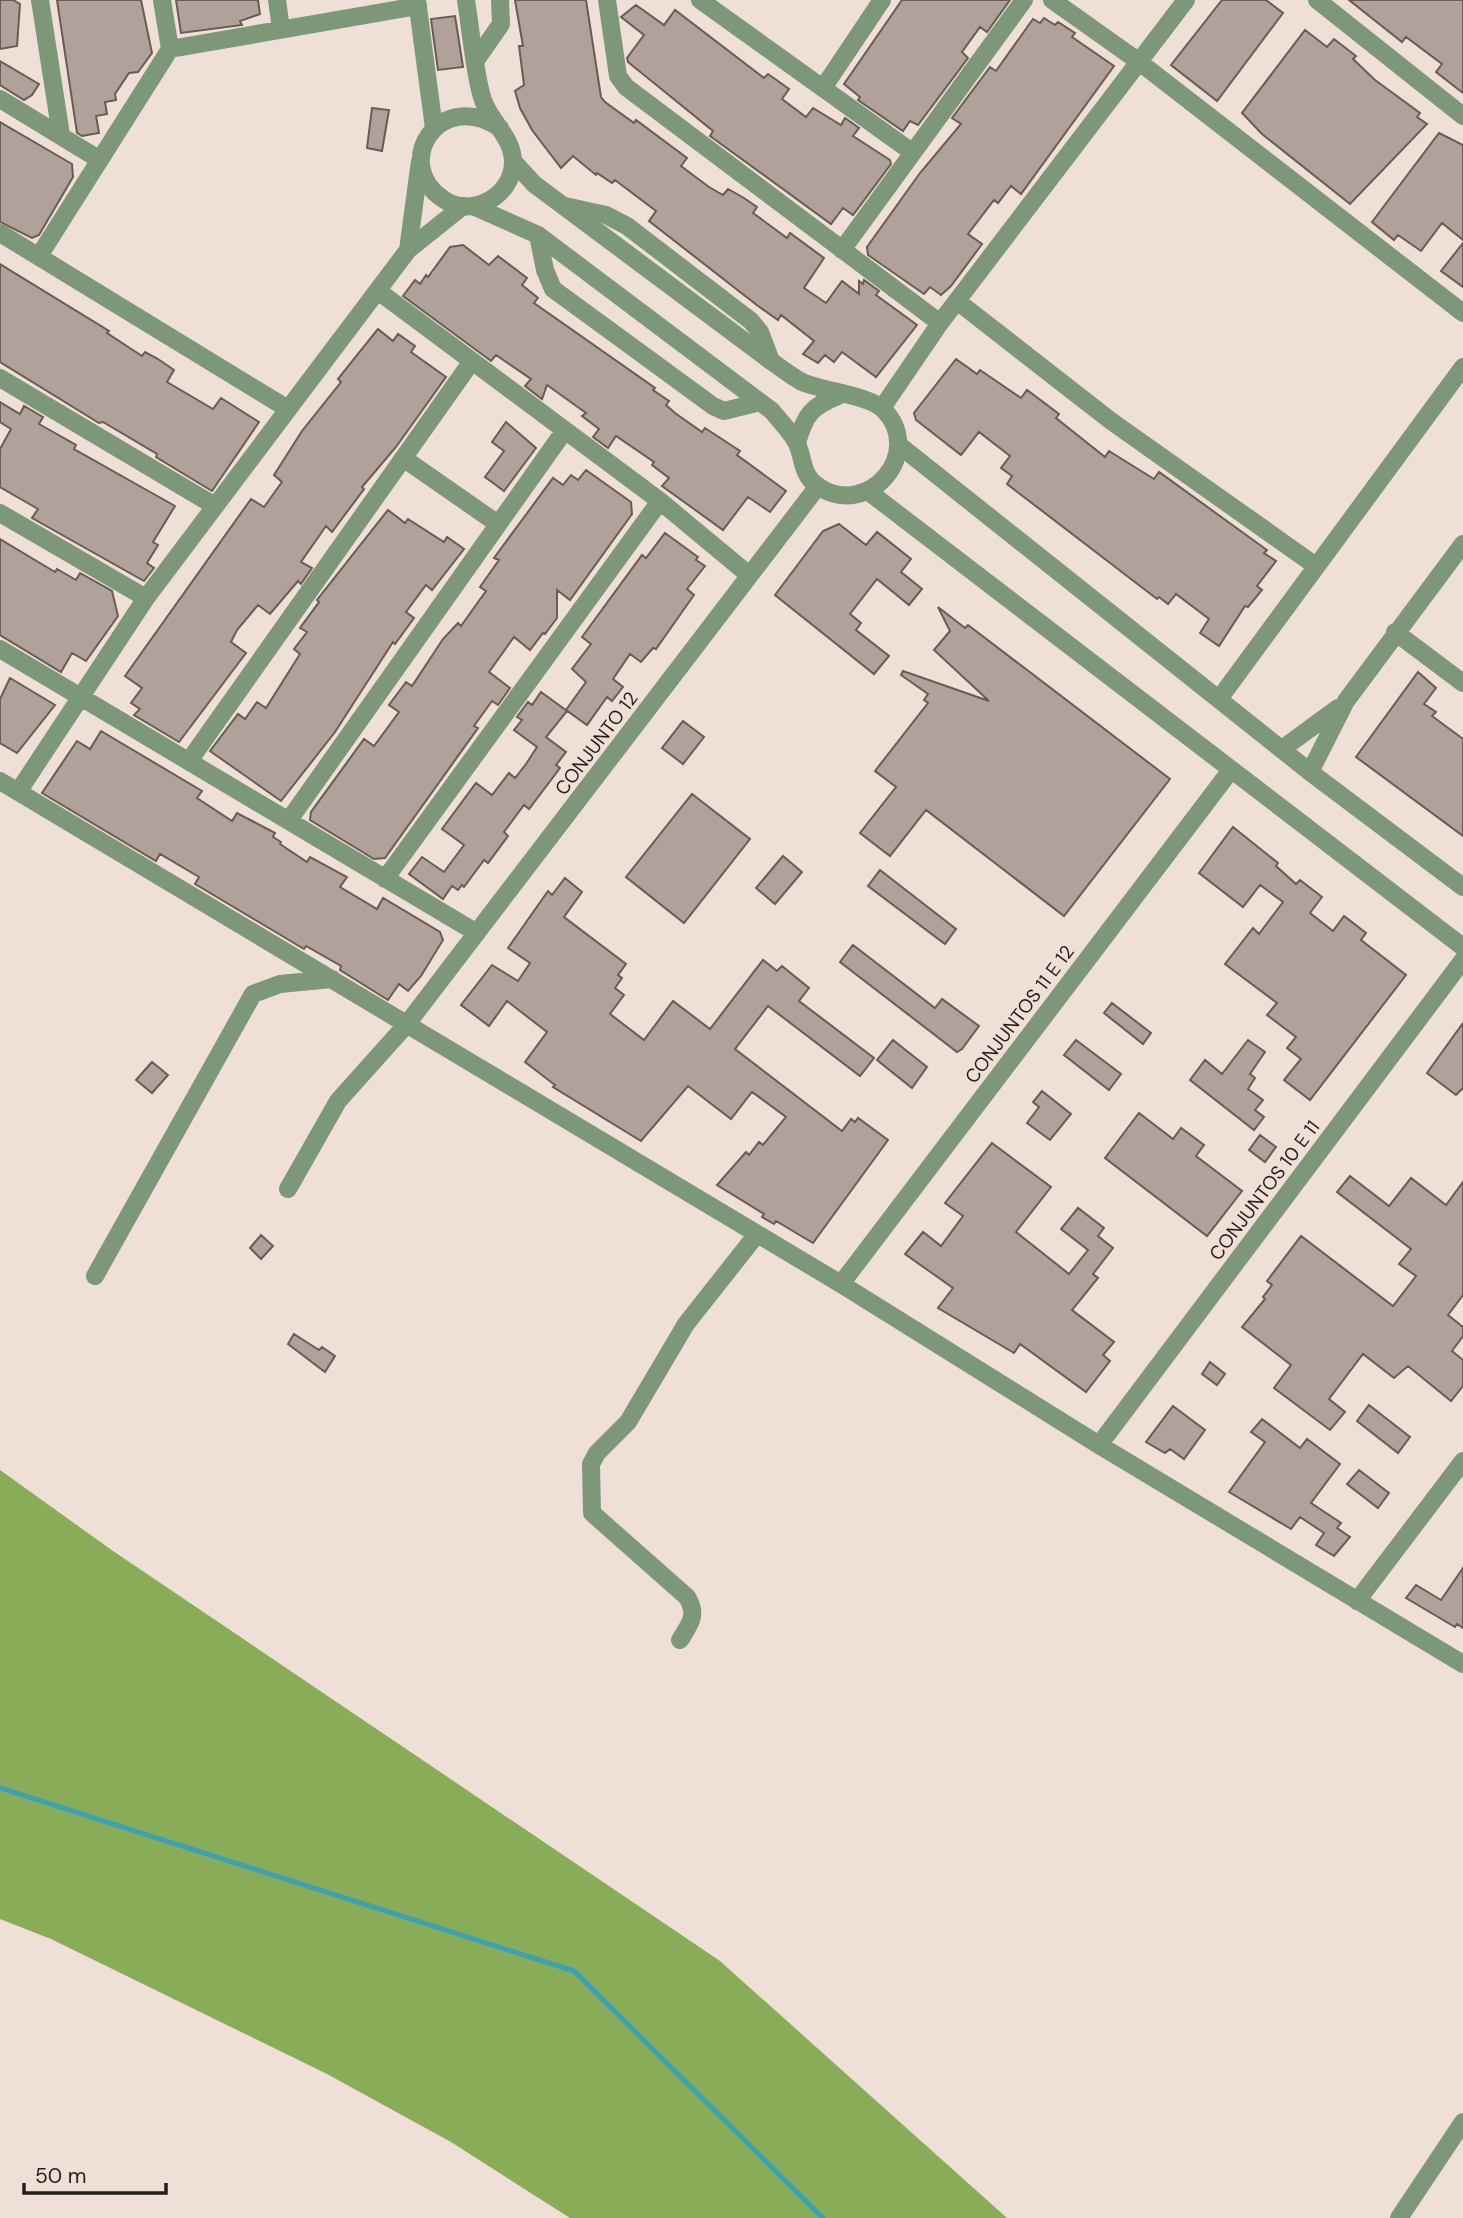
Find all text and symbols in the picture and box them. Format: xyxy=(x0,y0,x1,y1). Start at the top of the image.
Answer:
street label: CONJUNTO 12 xyxy=(549,687,643,800)
street label: CONJUNTOS 11 E 12 xyxy=(959,940,1080,1088)
street label: CONJUNTOS 10 E 11 xyxy=(1204,1115,1325,1265)
scale bar xyxy=(24,2152,166,2196)
text: 50 m xyxy=(35,2162,86,2190)

